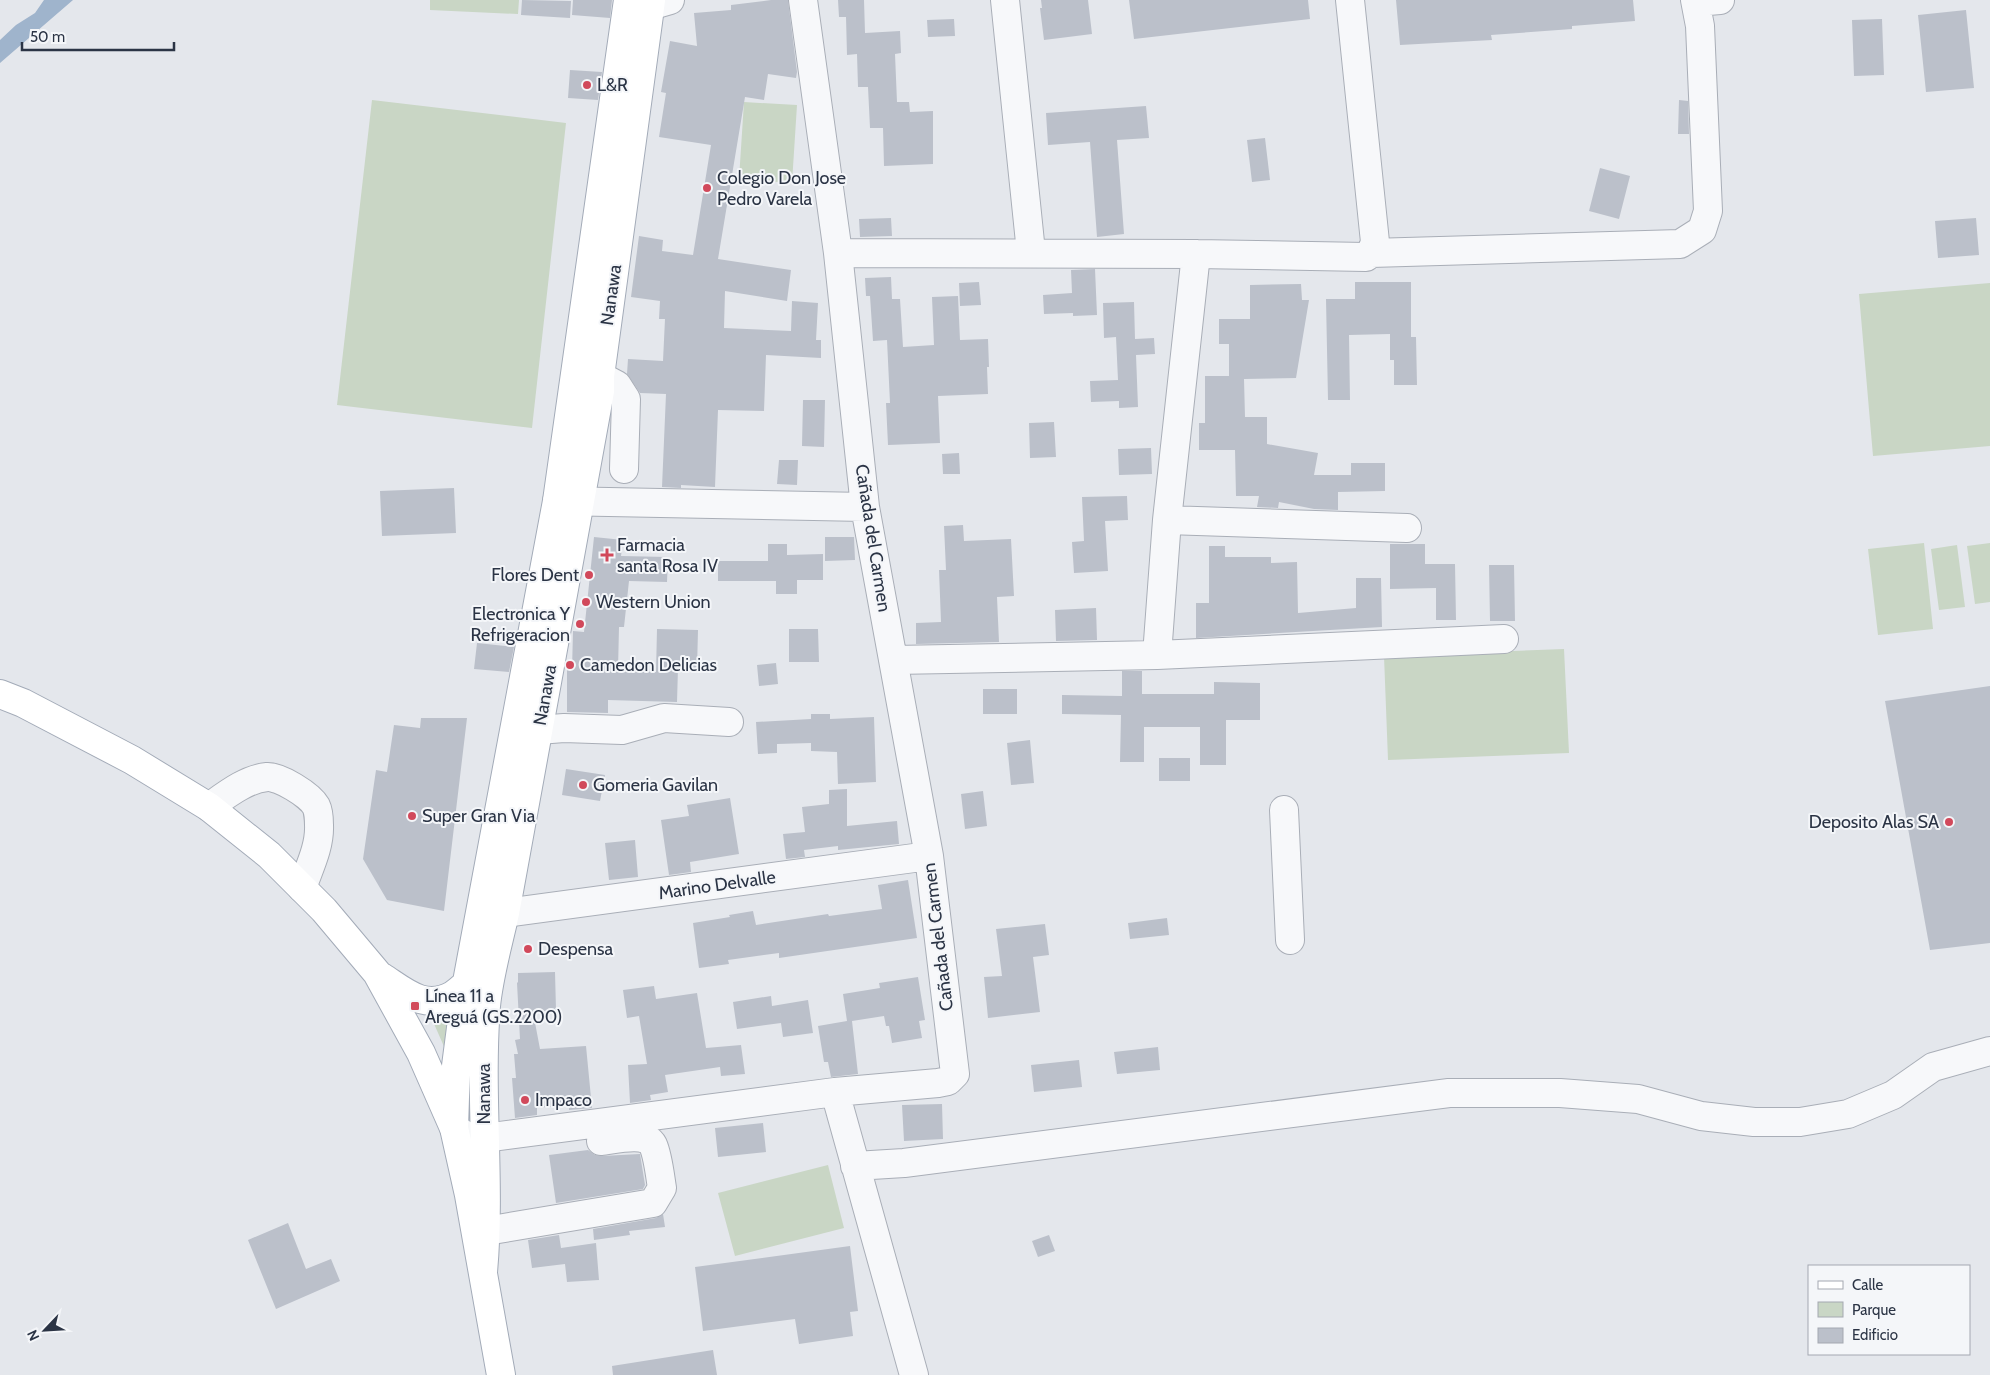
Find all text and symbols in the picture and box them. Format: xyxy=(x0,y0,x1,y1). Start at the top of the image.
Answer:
scale bar xyxy=(22,20,175,52)
text: 50 m xyxy=(30,28,65,46)
place label: L&R xyxy=(597,74,628,96)
marker: L&R xyxy=(581,79,593,91)
place label: Colegio Don Jose Pedro Varela xyxy=(717,167,846,210)
marker: Colegio Don Jose Pedro Varela xyxy=(701,182,713,194)
street label: Nanawa xyxy=(596,263,626,327)
street label: Cañada del Carmen xyxy=(850,463,896,613)
place label: Farmacia santa Rosa IV xyxy=(617,534,718,577)
marker: Farmacia santa Rosa IV xyxy=(601,549,613,561)
place label: Flores Dent xyxy=(491,564,579,586)
marker: Flores Dent xyxy=(583,569,595,581)
place label: Western Union xyxy=(596,591,711,613)
marker: Western Union xyxy=(580,596,592,608)
place label: Electronica Y Refrigeracion xyxy=(470,603,571,646)
marker: Electronica Y Refrigeracion xyxy=(574,618,586,630)
place label: Camedon Delicias xyxy=(580,654,717,676)
marker: Camedon Delicias xyxy=(564,659,576,671)
street label: Nanawa xyxy=(529,663,561,727)
place label: Gomeria Gavilan xyxy=(593,774,718,796)
marker: Gomeria Gavilan xyxy=(577,779,589,791)
place label: Super Gran Via xyxy=(422,805,536,827)
marker: Super Gran Via xyxy=(406,810,418,822)
place label: Deposito Alas SA xyxy=(1809,811,1939,833)
marker: Deposito Alas SA xyxy=(1943,816,1955,828)
street label: Cañada del Carmen xyxy=(918,862,958,1012)
street label: Marino Delvalle xyxy=(657,866,777,904)
place label: Despensa xyxy=(538,938,613,960)
marker: Despensa xyxy=(522,943,534,955)
place label: Línea 11 a Areguá (GS.2200) xyxy=(425,985,563,1028)
marker: Línea 11 a Areguá (GS.2200) xyxy=(409,1000,421,1012)
street label: Nanawa xyxy=(473,1063,495,1125)
place label: Impaco xyxy=(535,1089,592,1111)
marker: Impaco xyxy=(519,1094,531,1106)
legend xyxy=(1808,1265,1970,1355)
text: Calle xyxy=(1852,1276,1883,1294)
text: Parque xyxy=(1852,1301,1896,1319)
north arrow xyxy=(20,1305,70,1355)
text: Edificio xyxy=(1852,1326,1898,1344)
text: N xyxy=(23,1327,43,1344)

